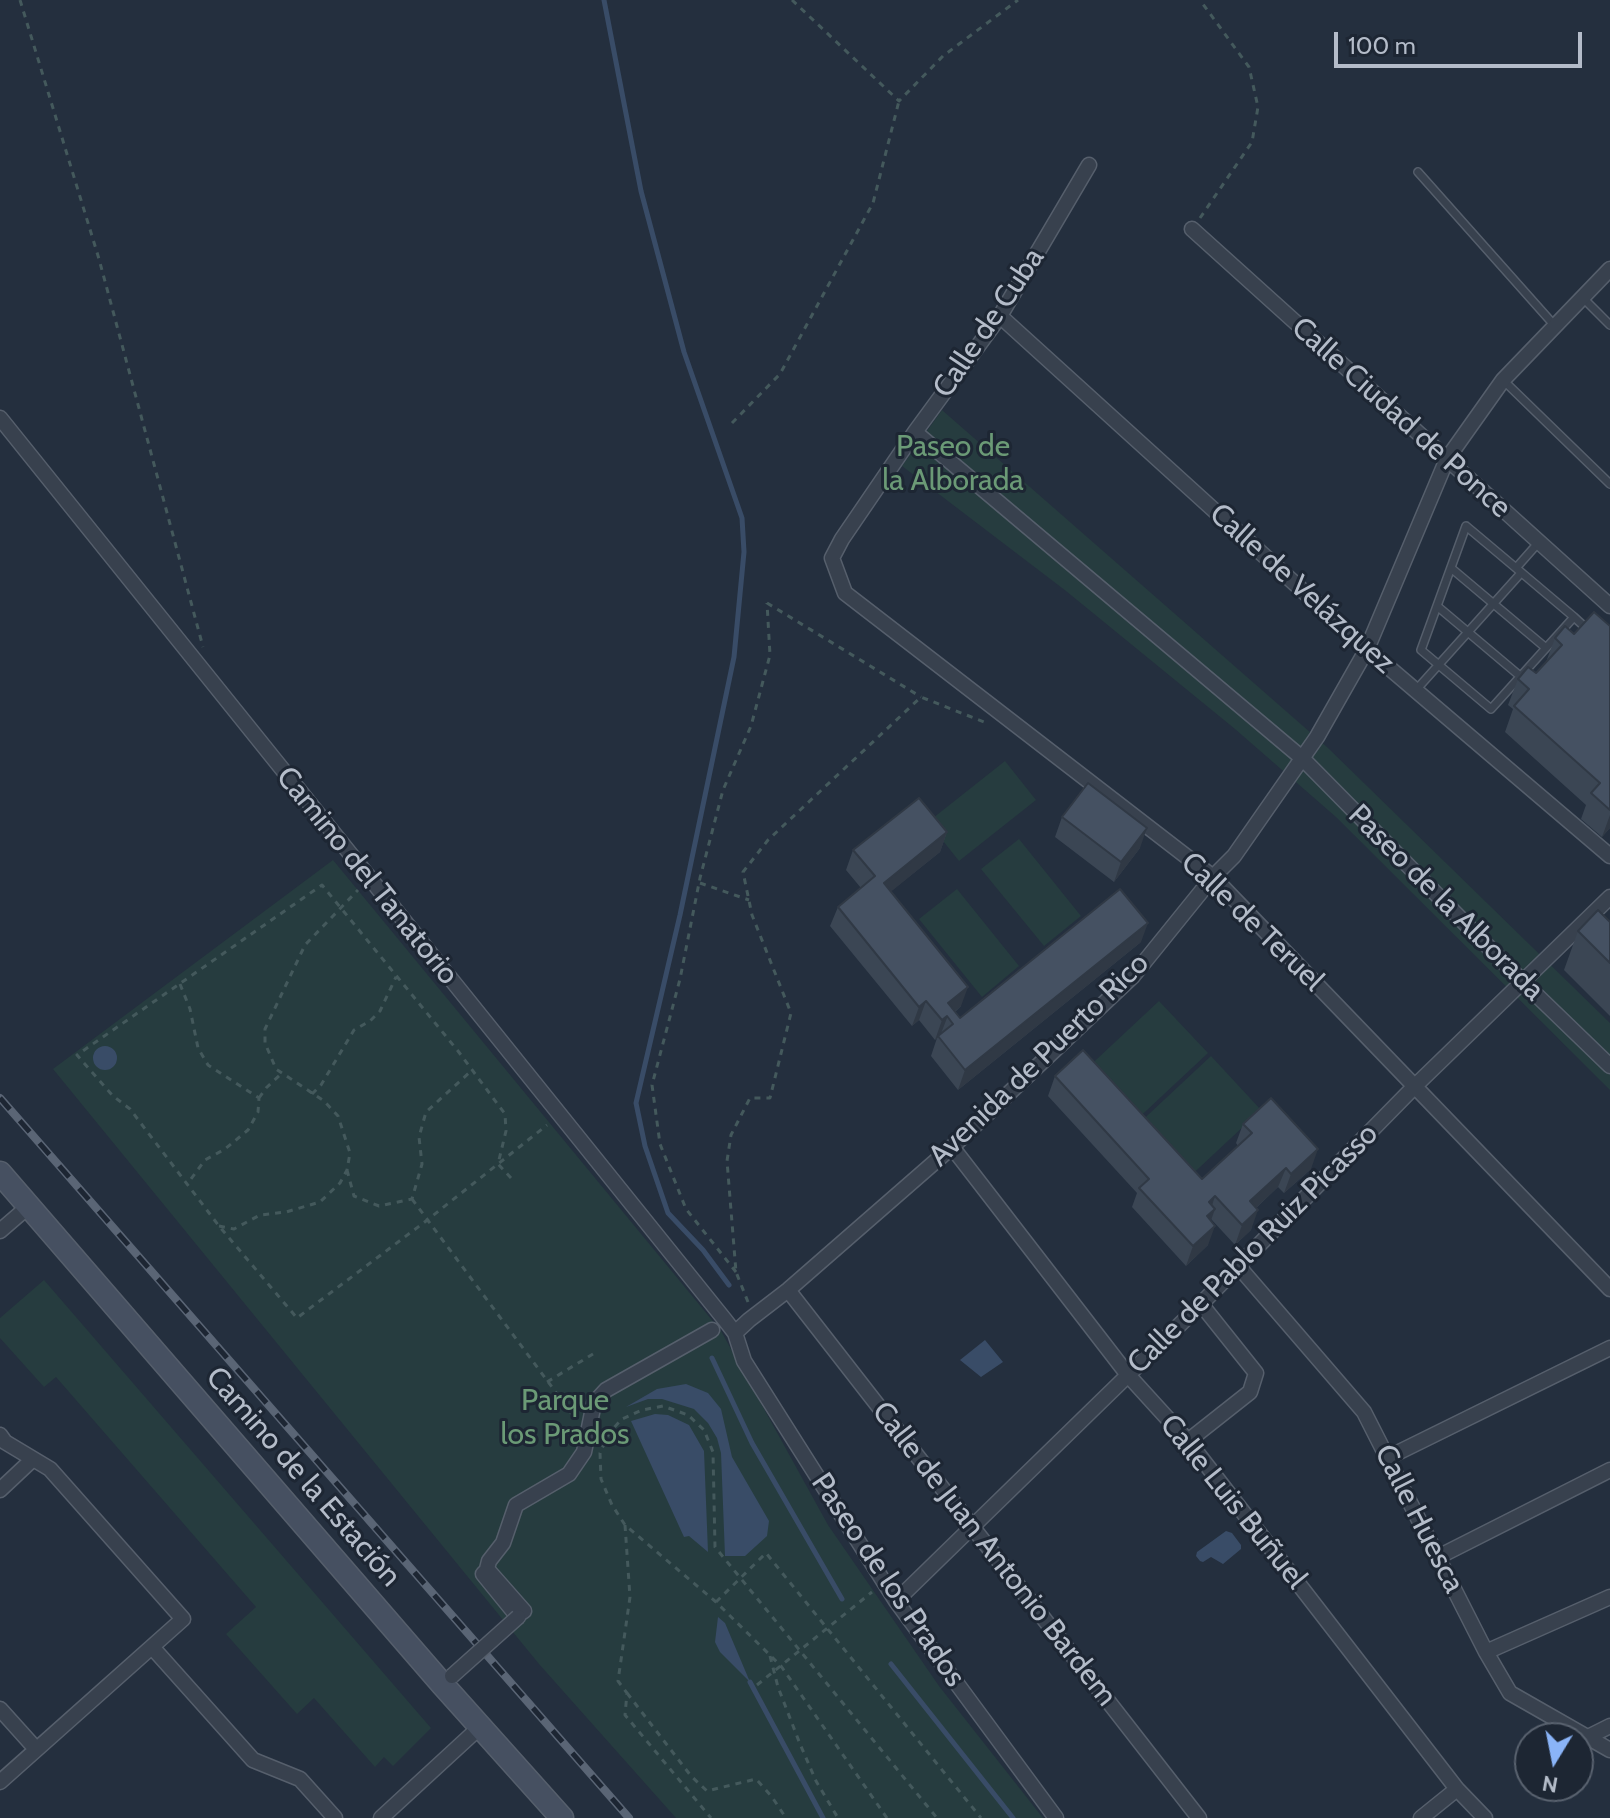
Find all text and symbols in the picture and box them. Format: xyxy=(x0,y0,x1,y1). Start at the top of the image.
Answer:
scale bar xyxy=(1338,16,1586,66)
text: 100 m xyxy=(1348,31,1416,60)
street label: Calle de Cuba xyxy=(926,241,1052,405)
street label: Calle Ciudad de Ponce xyxy=(1284,310,1518,526)
park label: Paseo de la Alborada xyxy=(882,429,1024,500)
street label: Calle de Velázquez xyxy=(1202,496,1402,682)
street label: Camino del Tanatorio xyxy=(268,760,466,992)
street label: Paseo de la Alborada xyxy=(1341,798,1551,1008)
street label: Calle de Teruel xyxy=(1173,845,1331,999)
street label: Avenida de Puerto Rico xyxy=(922,946,1156,1174)
street label: Calle de Pablo Ruiz Picasso xyxy=(1120,1116,1386,1382)
street label: Camino de la Estación xyxy=(198,1360,408,1594)
park label: Parque los Prados xyxy=(501,1383,629,1454)
street label: Calle de Juan Antonio Bardem xyxy=(864,1395,1124,1713)
street label: Calle Luis Buñuel xyxy=(1152,1408,1314,1596)
street label: Calle Huesca xyxy=(1366,1439,1472,1599)
street label: Paseo de los Prados xyxy=(803,1466,973,1694)
north arrow xyxy=(1514,1722,1594,1802)
text: N xyxy=(1540,1770,1560,1799)

